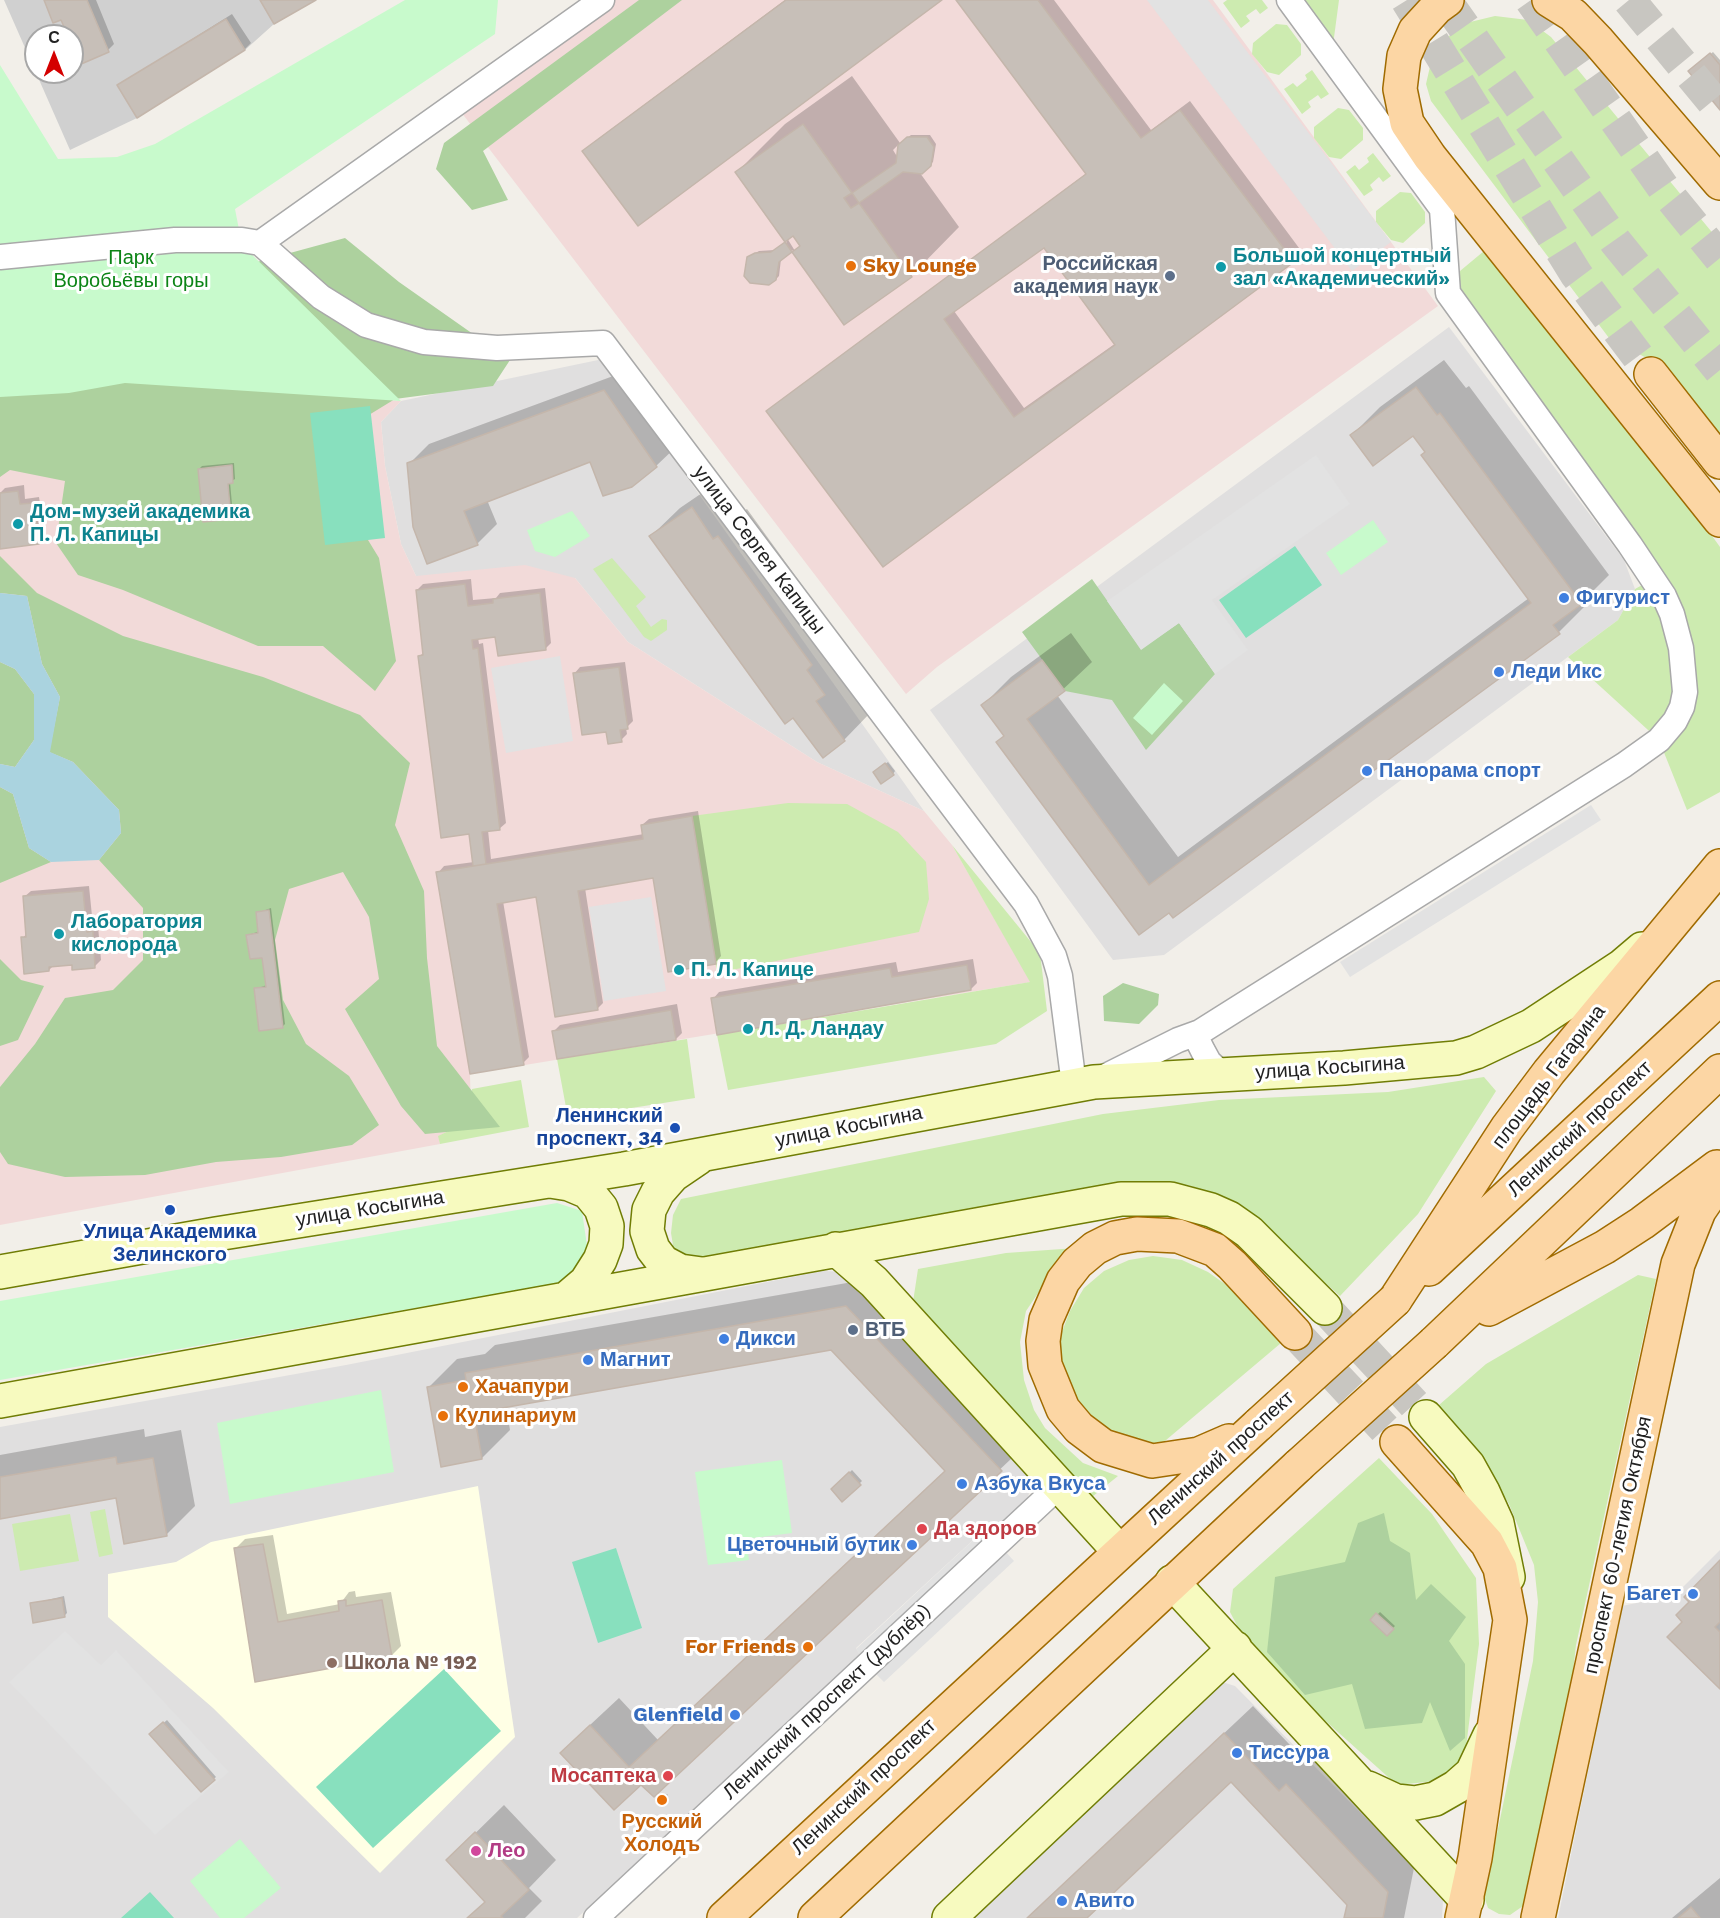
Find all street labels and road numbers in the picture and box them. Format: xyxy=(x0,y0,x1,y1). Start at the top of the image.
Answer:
street label: улица Сергея Капицы xyxy=(688,461,830,639)
street label: площадь Гагарина xyxy=(1487,1000,1611,1154)
street label: улица Косыгина xyxy=(1255,1051,1405,1085)
street label: Ленинский проспект xyxy=(1503,1056,1657,1202)
street label: улица Косыгина xyxy=(773,1101,925,1153)
street label: улица Косыгина xyxy=(294,1185,446,1233)
street label: Ленинский проспект xyxy=(1143,1386,1299,1530)
street label: проспект 60-летия Октября xyxy=(1579,1414,1657,1676)
street label: Ленинский проспект (дублёр) xyxy=(718,1599,936,1805)
street label: Ленинский проспект xyxy=(787,1714,941,1860)

